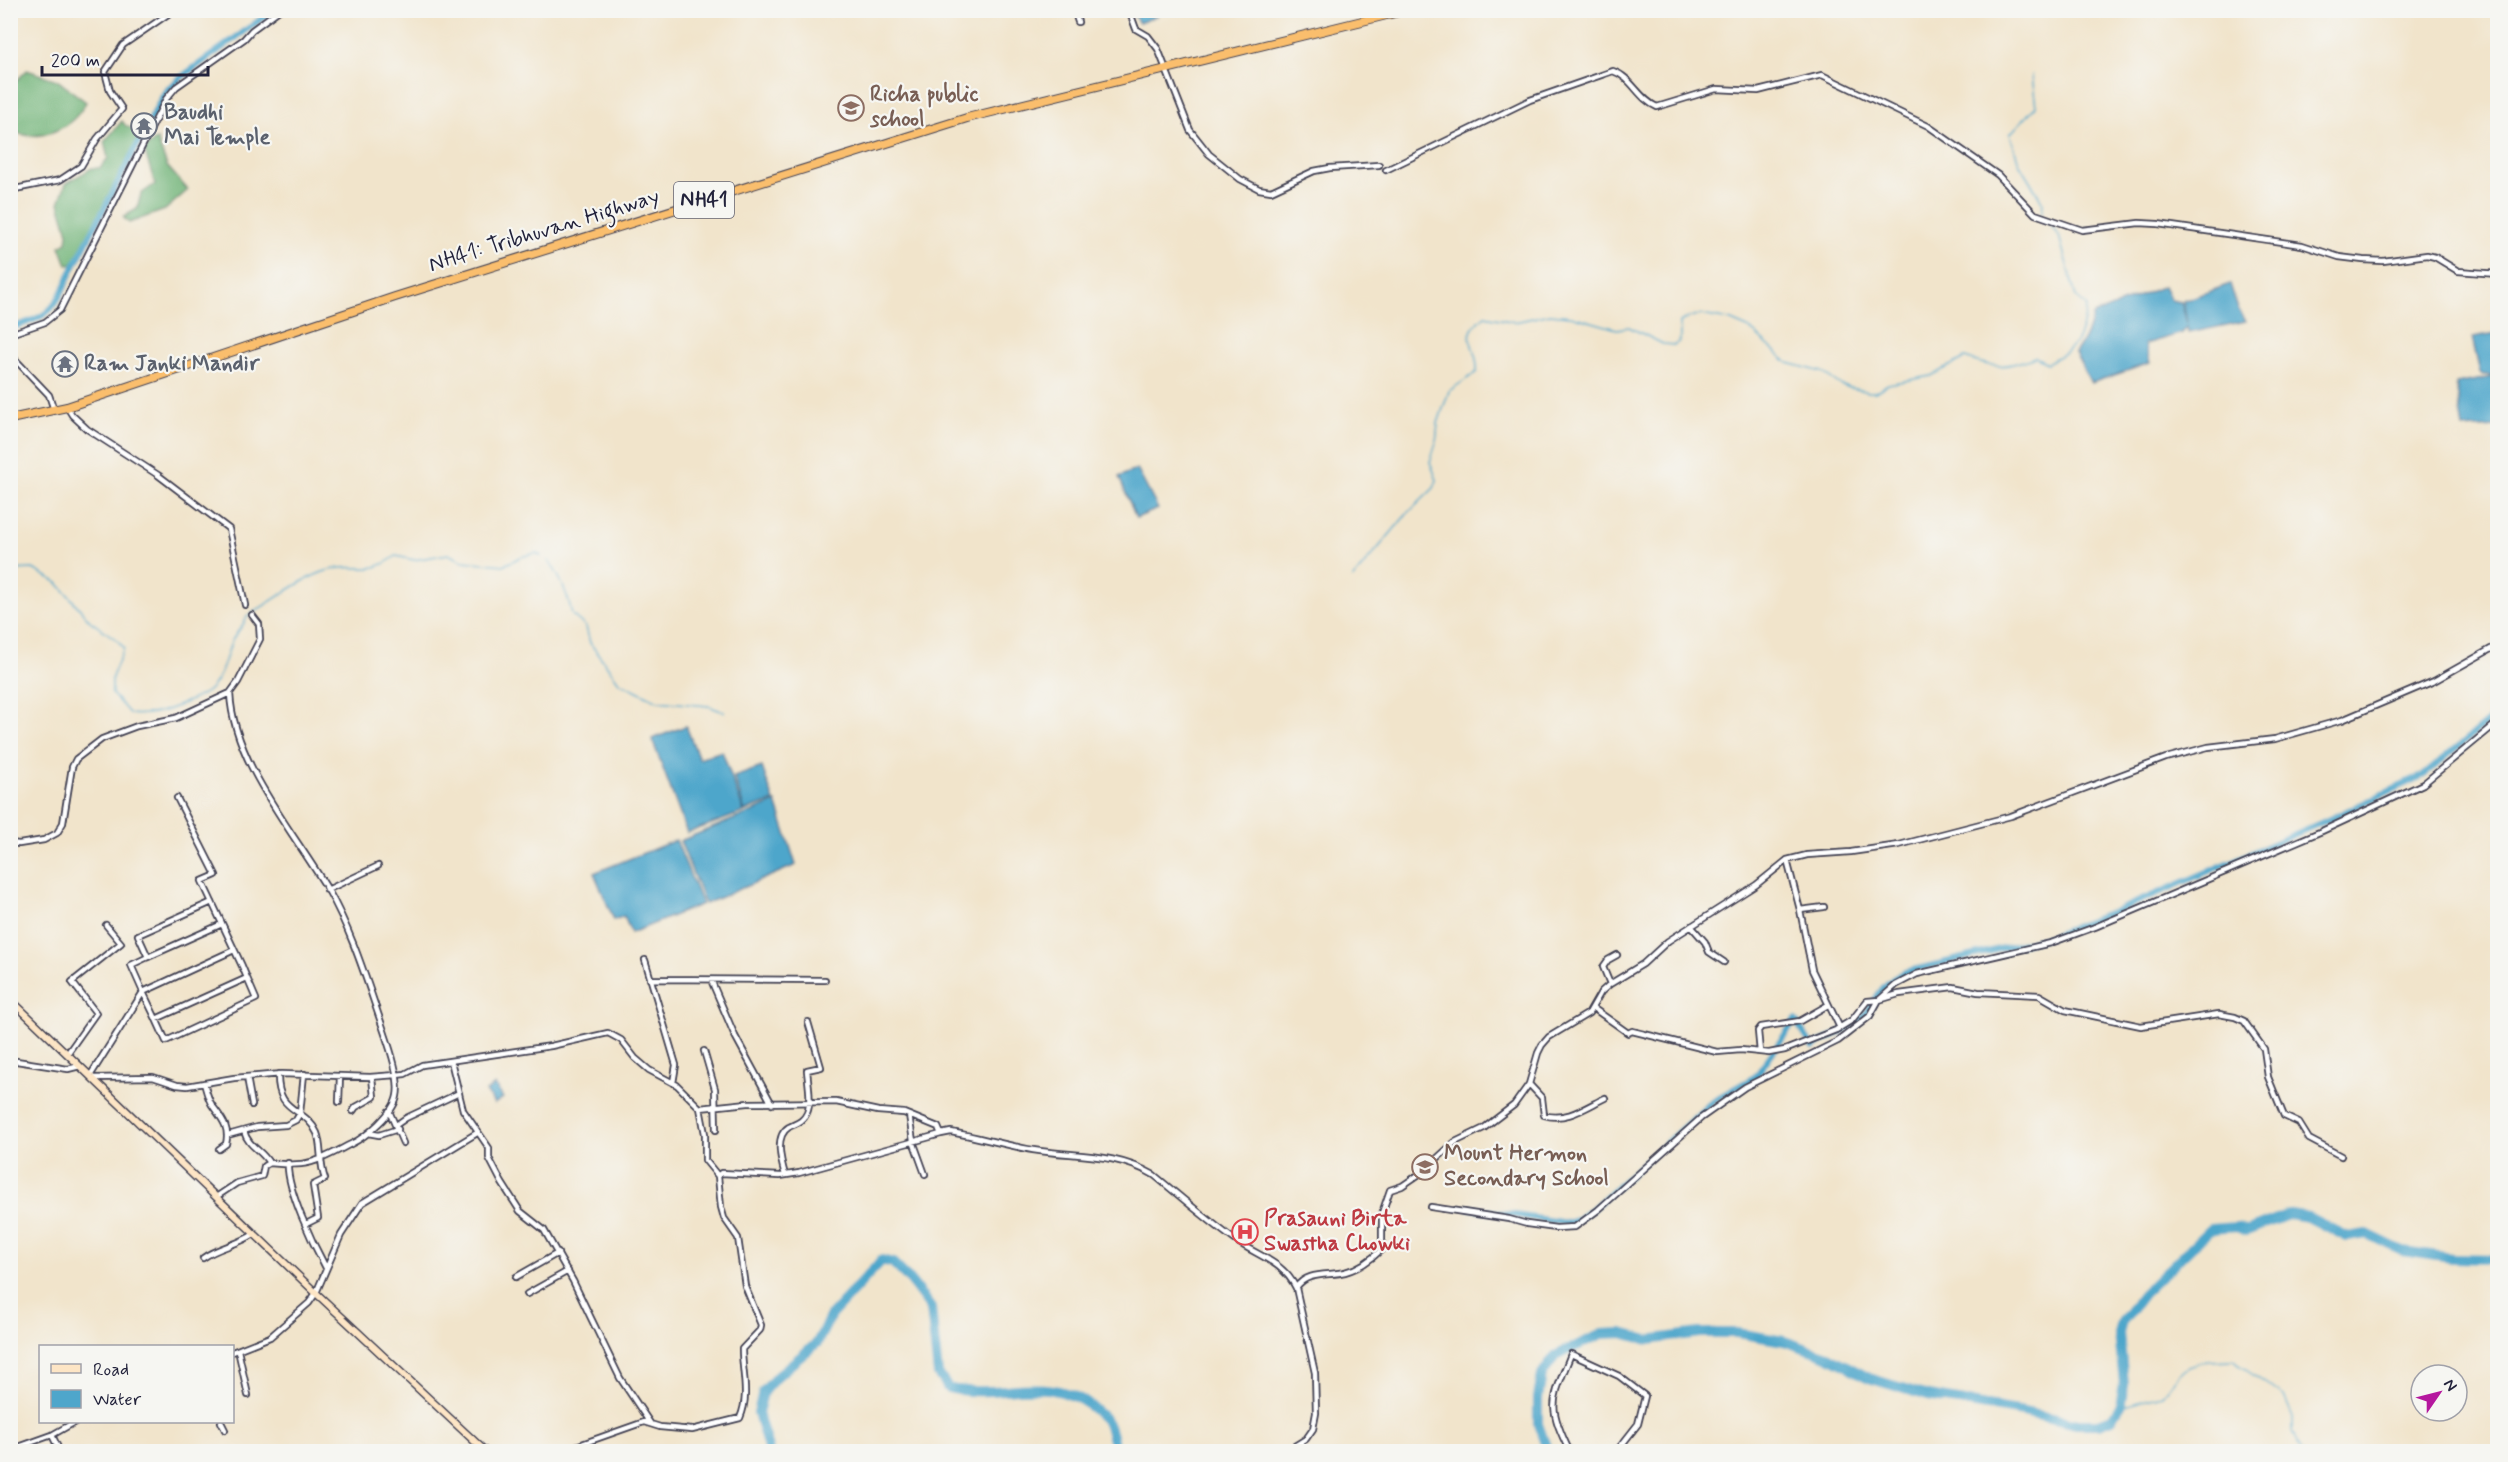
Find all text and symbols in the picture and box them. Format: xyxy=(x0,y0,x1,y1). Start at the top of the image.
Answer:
scale bar xyxy=(42,39,208,77)
text: 200 m xyxy=(51,49,100,73)
place label: Richa public school xyxy=(869,81,978,134)
school or university icon: Richa public school xyxy=(836,93,866,123)
place label: Baudhi Mai Temple xyxy=(164,99,270,152)
temple icon: Baudhi Mai Temple xyxy=(129,111,159,141)
road number: NH41 xyxy=(674,182,734,218)
street label: NH41: Tribhuvan Highway xyxy=(425,183,664,282)
temple icon: Ram Janki Mandir xyxy=(50,349,80,379)
place label: Ram Janki Mandir xyxy=(84,350,260,378)
place label: Mount Hermon Secondary School xyxy=(1444,1140,1609,1193)
school or university icon: Mount Hermon Secondary School xyxy=(1410,1152,1440,1182)
place label: Prasauni Birta Swastha Chowki xyxy=(1264,1205,1410,1258)
hospital icon: Prasauni Birta Swastha Chowki xyxy=(1230,1217,1260,1247)
legend xyxy=(39,1345,234,1423)
text: Road xyxy=(93,1358,129,1382)
north arrow xyxy=(2409,1363,2469,1423)
text: N xyxy=(2438,1375,2462,1396)
text: Water xyxy=(93,1388,142,1412)

